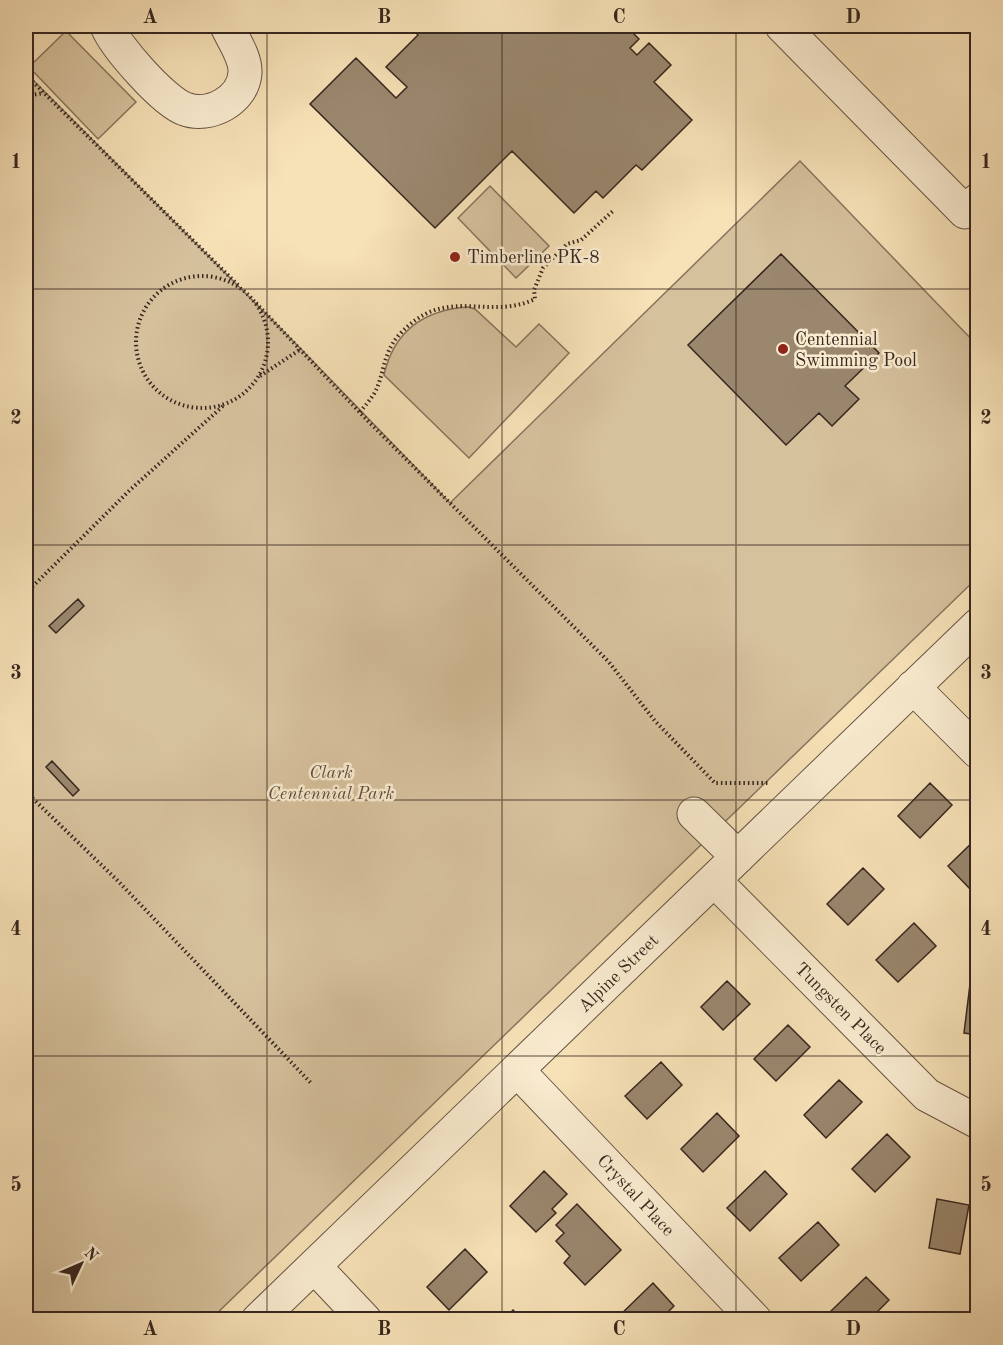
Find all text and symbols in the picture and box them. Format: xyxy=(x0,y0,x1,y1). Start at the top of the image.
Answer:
text: A xyxy=(142,8,158,28)
text: B xyxy=(377,8,391,28)
text: C xyxy=(612,8,626,28)
text: D xyxy=(845,8,861,28)
text: 1 xyxy=(10,153,22,173)
text: 1 xyxy=(980,153,992,173)
place label: Timberline PK-8 xyxy=(467,249,600,267)
marker: Timberline PK-8 xyxy=(448,250,462,264)
place label: Centennial Swimming Pool xyxy=(795,331,917,370)
marker: Centennial Swimming Pool xyxy=(776,342,790,356)
text: 2 xyxy=(10,409,22,429)
text: 2 xyxy=(980,409,992,429)
text: 3 xyxy=(10,664,22,684)
text: 3 xyxy=(980,664,992,684)
park label: Clark Centennial Park xyxy=(268,764,394,803)
text: 4 xyxy=(10,920,22,940)
text: 4 xyxy=(980,920,992,940)
street label: Alpine Street xyxy=(575,931,662,1016)
street label: Tungsten Place xyxy=(791,959,890,1058)
street label: Crystal Place xyxy=(593,1152,677,1240)
text: 5 xyxy=(10,1175,22,1196)
text: 5 xyxy=(980,1175,992,1196)
north arrow xyxy=(51,1234,111,1294)
text: N xyxy=(80,1245,101,1265)
text: A xyxy=(142,1320,158,1340)
text: B xyxy=(377,1320,391,1340)
text: C xyxy=(612,1320,626,1340)
text: D xyxy=(845,1320,861,1340)

